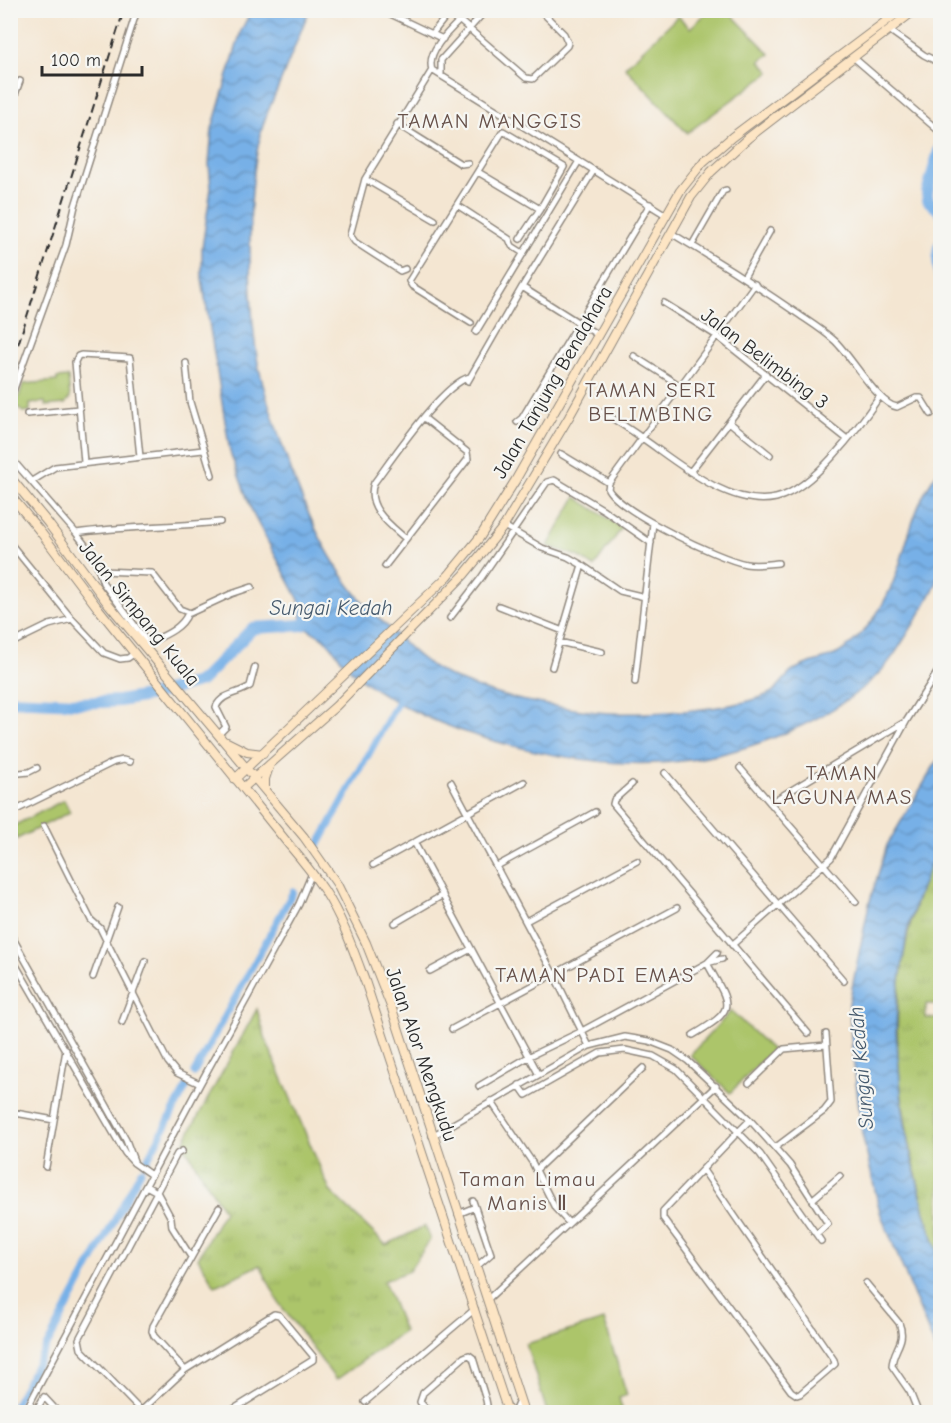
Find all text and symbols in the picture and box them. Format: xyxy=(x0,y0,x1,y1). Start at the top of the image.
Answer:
scale bar xyxy=(42,39,142,77)
text: 100 m xyxy=(51,50,101,71)
district label: TAMAN MANGGIS xyxy=(398,109,582,133)
street label: Jalan Tanjung Bendahara xyxy=(488,282,617,483)
street label: Jalan Belimbing 3 xyxy=(696,303,833,414)
district label: TAMAN SERI BELIMBING xyxy=(585,378,717,426)
street label: Jalan Simpang Kuala xyxy=(74,536,205,690)
water label: Sungai Kedah xyxy=(269,596,393,620)
district label: TAMAN LAGUNA MAS xyxy=(771,761,913,809)
district label: TAMAN PADI EMAS xyxy=(495,963,695,987)
street label: Jalan Alor Mengkudu xyxy=(381,964,462,1144)
water label: Sungai Kedah xyxy=(844,1006,878,1130)
district label: Taman Limau Manis Ⅱ xyxy=(459,1167,597,1215)

